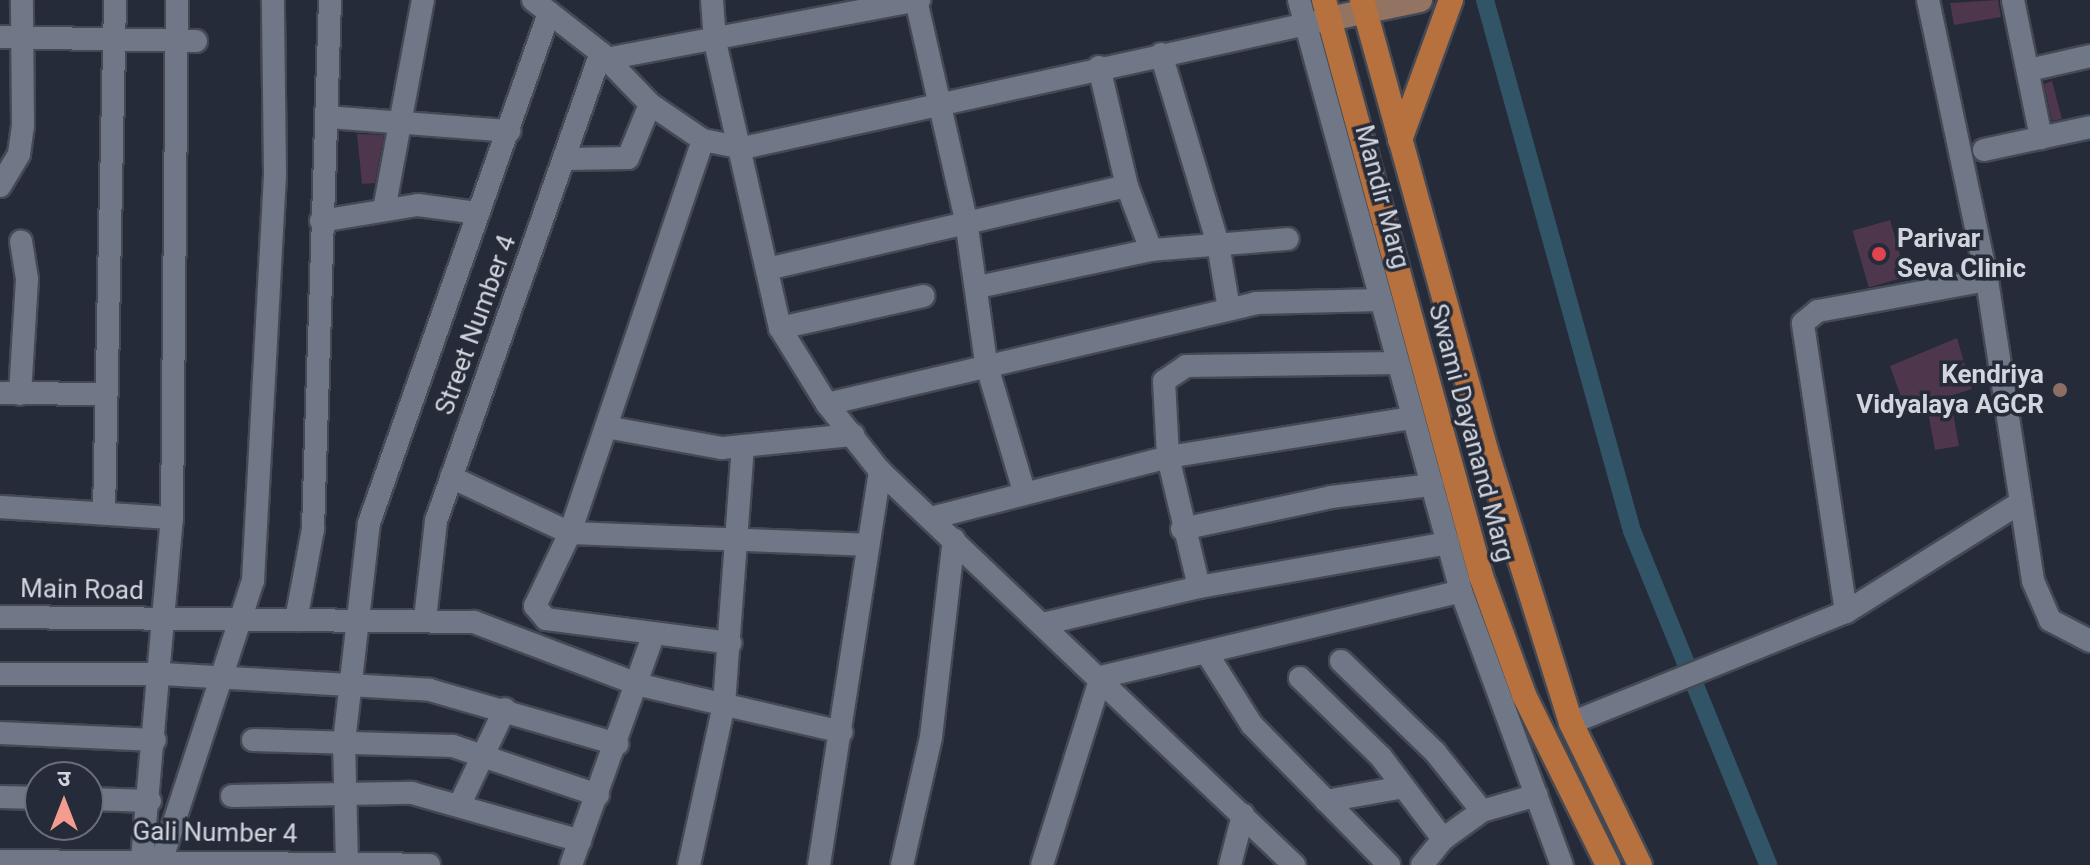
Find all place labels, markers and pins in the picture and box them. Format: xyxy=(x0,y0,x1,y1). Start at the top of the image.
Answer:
place label: Parivar Seva Clinic xyxy=(1897,223,2026,284)
marker: Parivar Seva Clinic xyxy=(1868,243,1890,265)
place label: Kendriya Vidyalaya AGCR xyxy=(1856,359,2044,420)
marker: Kendriya Vidyalaya AGCR xyxy=(2051,381,2069,399)

